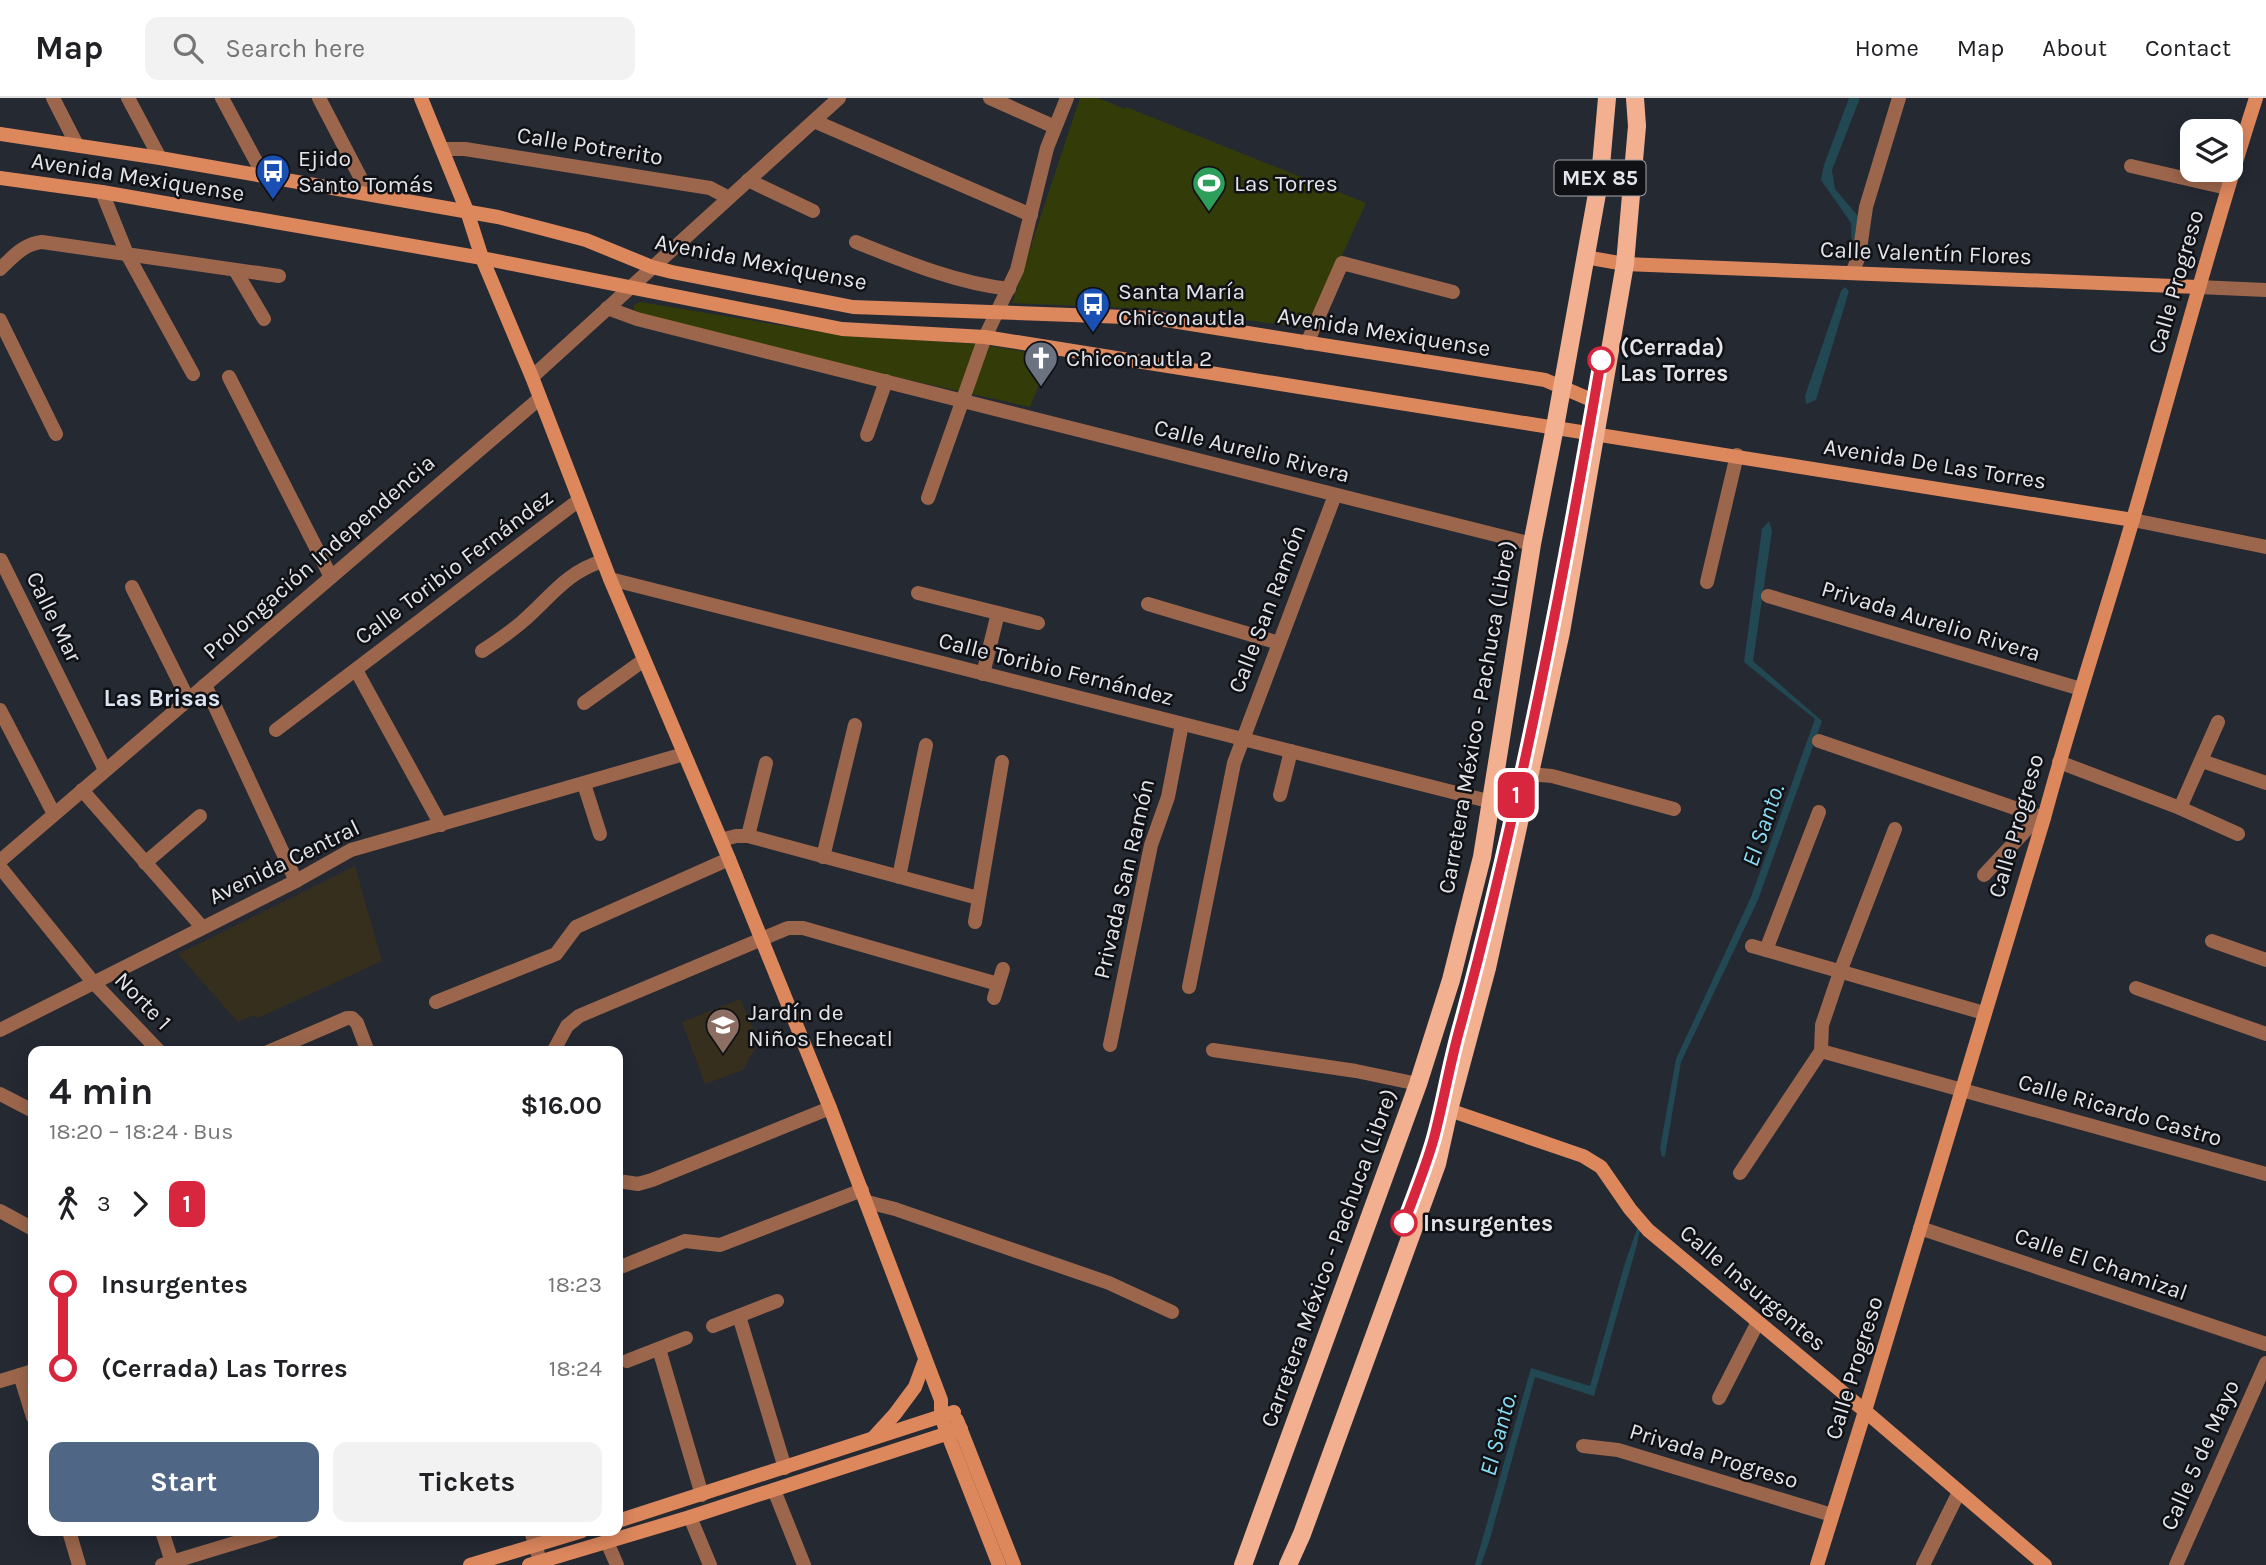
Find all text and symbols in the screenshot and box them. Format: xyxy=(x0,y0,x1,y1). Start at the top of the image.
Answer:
search box xyxy=(145,17,635,80)
text: Map xyxy=(35,29,103,67)
icon: search xyxy=(169,29,207,67)
text: Search here xyxy=(225,33,365,64)
text: Home xyxy=(1855,34,1919,62)
text: Map xyxy=(1957,34,2004,62)
text: About xyxy=(2042,34,2107,62)
text: Contact xyxy=(2145,34,2231,62)
map controls xyxy=(2180,119,2243,182)
button: layers xyxy=(2180,119,2243,182)
street label: Calle Potrerito xyxy=(515,121,665,171)
place label: Ejido Santo Tomás xyxy=(298,145,434,198)
street label: Avenida Mexiquense xyxy=(29,147,247,207)
bus stop icon: Ejido Santo Tomás xyxy=(254,152,292,201)
road number: MEX 85 xyxy=(1554,160,1646,196)
sports icon: Las Torres xyxy=(1190,164,1228,213)
place label: Las Torres xyxy=(1234,170,1338,197)
street label: Calle Progreso xyxy=(2143,207,2209,357)
street label: Avenida Mexiquense xyxy=(653,228,869,296)
street label: Calle Valentín Flores xyxy=(1820,236,2032,270)
place label: Santa María Chiconautla xyxy=(1118,278,1246,331)
bus stop icon: Santa María Chiconautla xyxy=(1074,285,1112,334)
street label: Avenida Mexiquense xyxy=(1275,302,1493,362)
place label: (Cerrada) Las Torres xyxy=(1620,334,1728,387)
church icon: Chiconautla 2 xyxy=(1022,339,1060,388)
place label: Chiconautla 2 xyxy=(1066,345,1212,372)
marker: (Cerrada) Las Torres xyxy=(1588,347,1614,373)
street label: Calle Aurelio Rivera xyxy=(1151,414,1353,488)
street label: Avenida De Las Torres xyxy=(1822,433,2048,495)
street label: Prolongación Independencia xyxy=(198,449,440,665)
street label: Calle Toribio Fernández xyxy=(350,484,558,650)
street label: Calle San Ramón xyxy=(1223,521,1311,697)
street label: Carretera México - Pachuca (Libre) xyxy=(1433,538,1521,896)
street label: Calle Mar xyxy=(21,567,88,667)
street label: Privada Aurelio Rivera xyxy=(1818,575,2044,667)
street label: Calle Toribio Fernández xyxy=(936,627,1176,711)
district label: Las Brisas xyxy=(104,684,220,712)
street label: Calle Progreso xyxy=(1983,751,2049,901)
line badge: 1 xyxy=(1493,772,1539,818)
street label: Privada San Ramón xyxy=(1088,776,1160,982)
water label: El Santo. xyxy=(1736,780,1790,870)
text: 1 xyxy=(1512,781,1520,809)
street label: Avenida Central xyxy=(204,814,364,910)
street label: Norte 1 xyxy=(109,966,177,1036)
place label: Jardín de Niños Ehecatl xyxy=(748,999,893,1052)
school or university icon: Jardín de Niños Ehecatl xyxy=(704,1006,742,1055)
street label: Calle Ricardo Castro xyxy=(2015,1068,2225,1152)
text: 4 min xyxy=(49,1069,153,1114)
street label: Carretera México - Pachuca (Libre) xyxy=(1255,1085,1403,1431)
text: $16.00 xyxy=(521,1090,602,1121)
text: 18:20 – 18:24 · Bus xyxy=(49,1118,233,1145)
icon: walk xyxy=(49,1185,87,1223)
icon: forward xyxy=(121,1185,159,1223)
text: 3 xyxy=(97,1190,111,1217)
text: 1 xyxy=(183,1190,191,1218)
marker: Insurgentes xyxy=(1391,1210,1417,1236)
place label: Insurgentes xyxy=(1423,1210,1553,1237)
street label: Calle Insurgentes xyxy=(1674,1219,1832,1357)
street label: Calle El Chamizal xyxy=(2011,1222,2191,1306)
text: Insurgentes xyxy=(101,1269,248,1300)
text: 18:23 xyxy=(548,1271,602,1298)
street label: Calle Progreso xyxy=(1819,1293,1889,1443)
text: (Cerrada) Las Torres xyxy=(101,1353,348,1384)
text: 18:24 xyxy=(549,1355,602,1382)
street label: Calle 5 de Mayo xyxy=(2155,1376,2245,1534)
water label: El Santo. xyxy=(1473,1389,1523,1479)
street label: Privada Progreso xyxy=(1626,1417,1802,1495)
button: Start xyxy=(49,1442,319,1522)
button: Tickets xyxy=(333,1442,602,1522)

